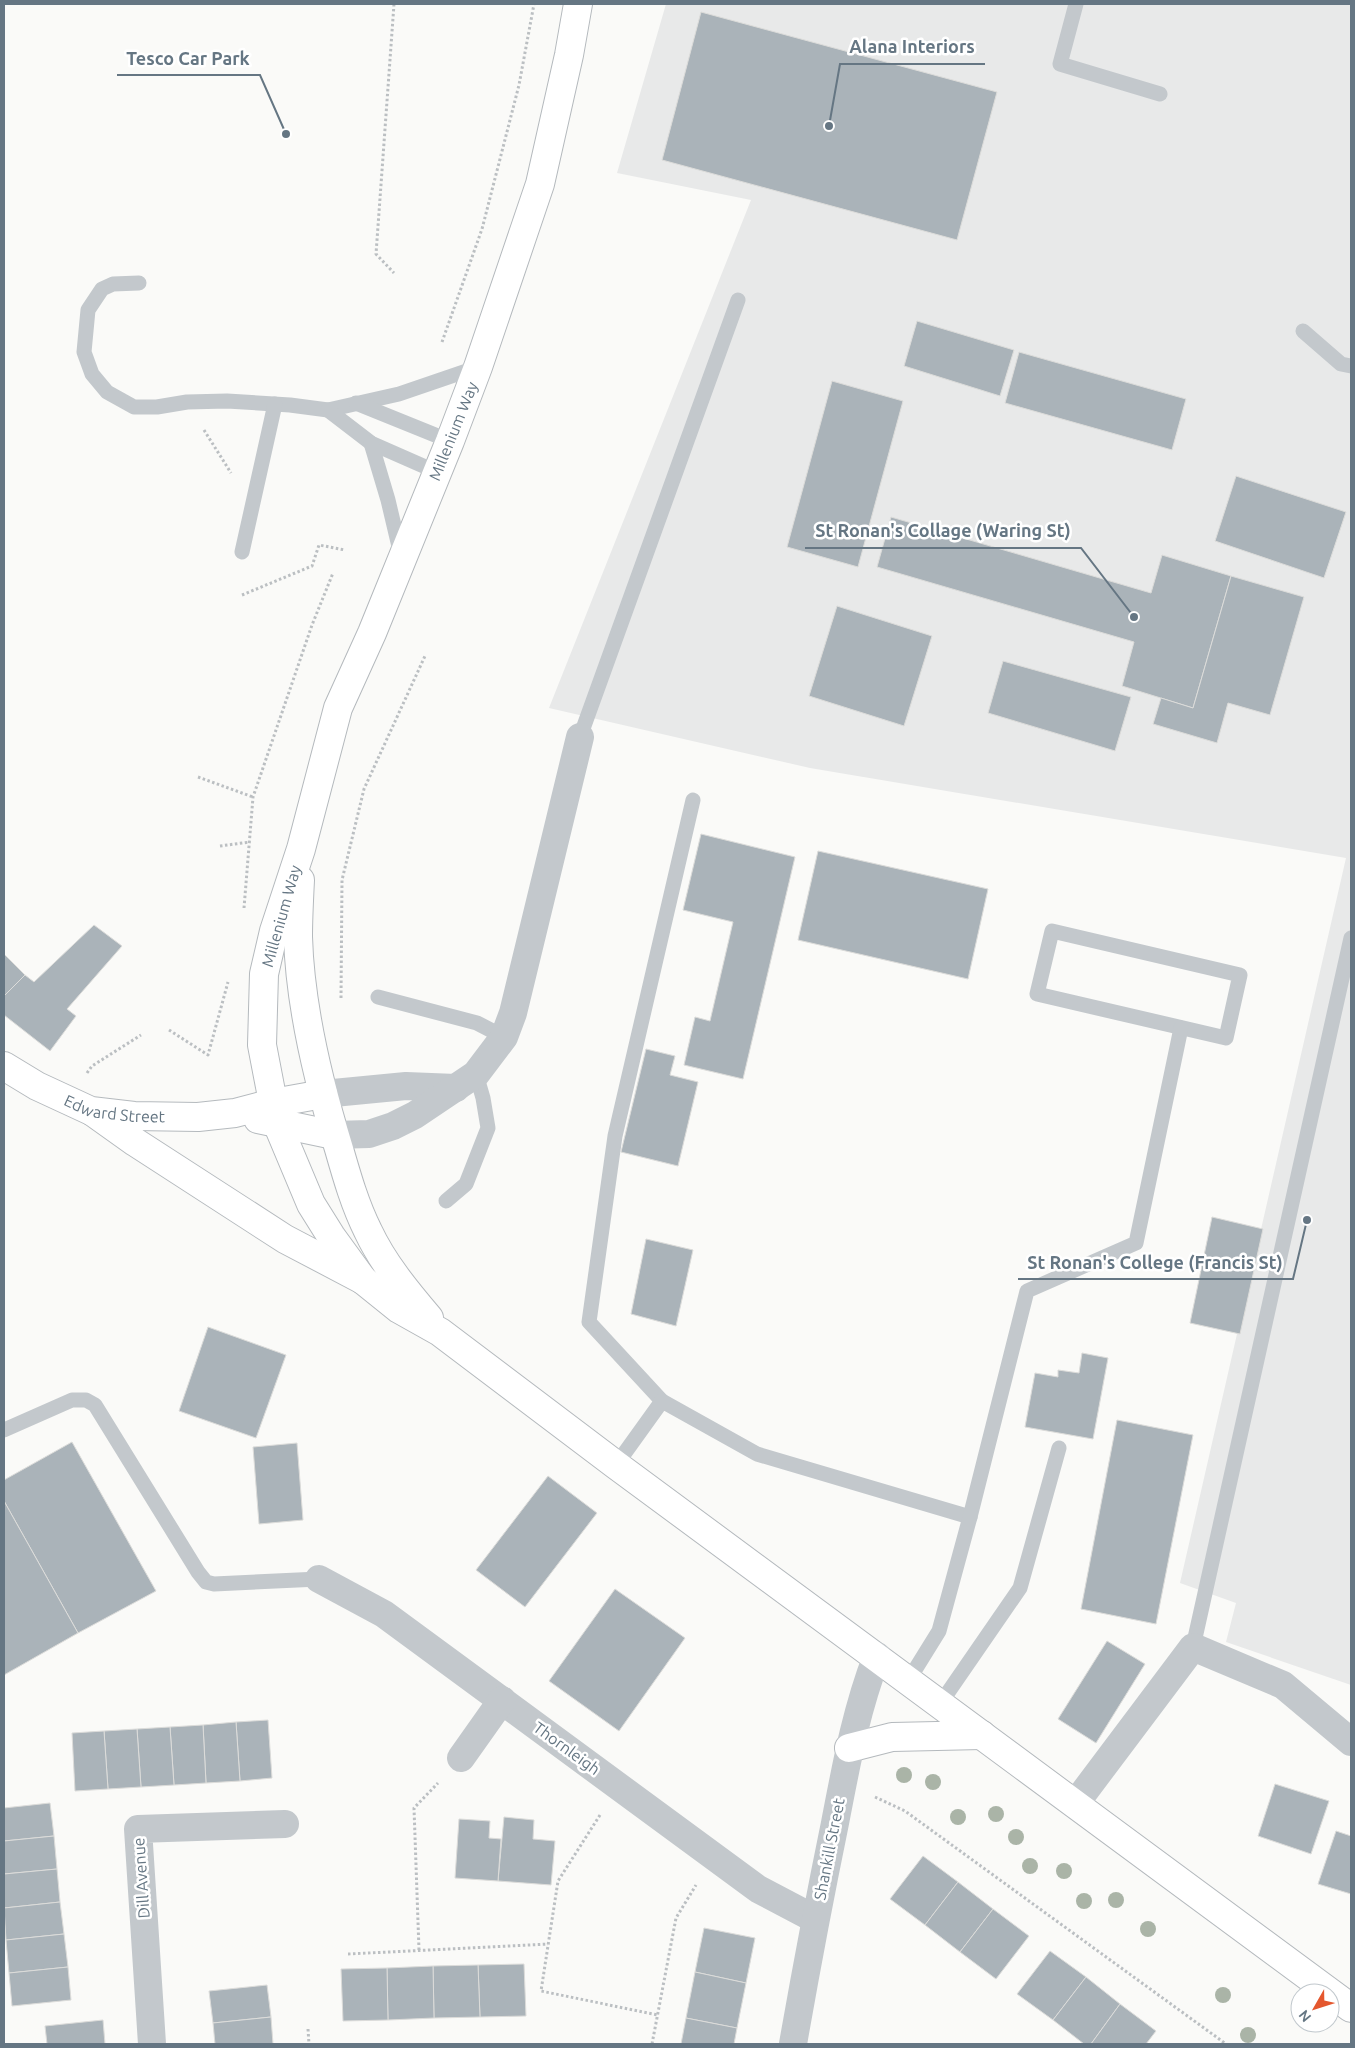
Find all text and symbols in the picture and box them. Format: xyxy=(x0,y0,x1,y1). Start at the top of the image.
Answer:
callout: Alana Interiors xyxy=(840,31,985,64)
text: Alana Interiors xyxy=(849,36,975,56)
callout: Tesco Car Park xyxy=(117,42,260,75)
text: Tesco Car Park xyxy=(126,48,250,68)
street label: Millenium Way xyxy=(425,379,481,483)
callout: St Ronan's Collage (Waring St) xyxy=(805,515,1081,548)
text: St Ronan's Collage (Waring St) xyxy=(815,520,1071,541)
street label: Millenium Way xyxy=(258,863,304,969)
street label: Edward Street xyxy=(61,1091,166,1125)
callout: St Ronan's College (Francis St) xyxy=(1018,1246,1293,1279)
text: St Ronan's College (Francis St) xyxy=(1027,1252,1283,1273)
street label: Thornleigh xyxy=(530,1718,604,1778)
street label: Shankill Street xyxy=(810,1796,848,1902)
street label: Dill Avenue xyxy=(129,1837,153,1919)
north arrow xyxy=(1290,1983,1340,2033)
text: N xyxy=(1295,2007,1314,2025)

